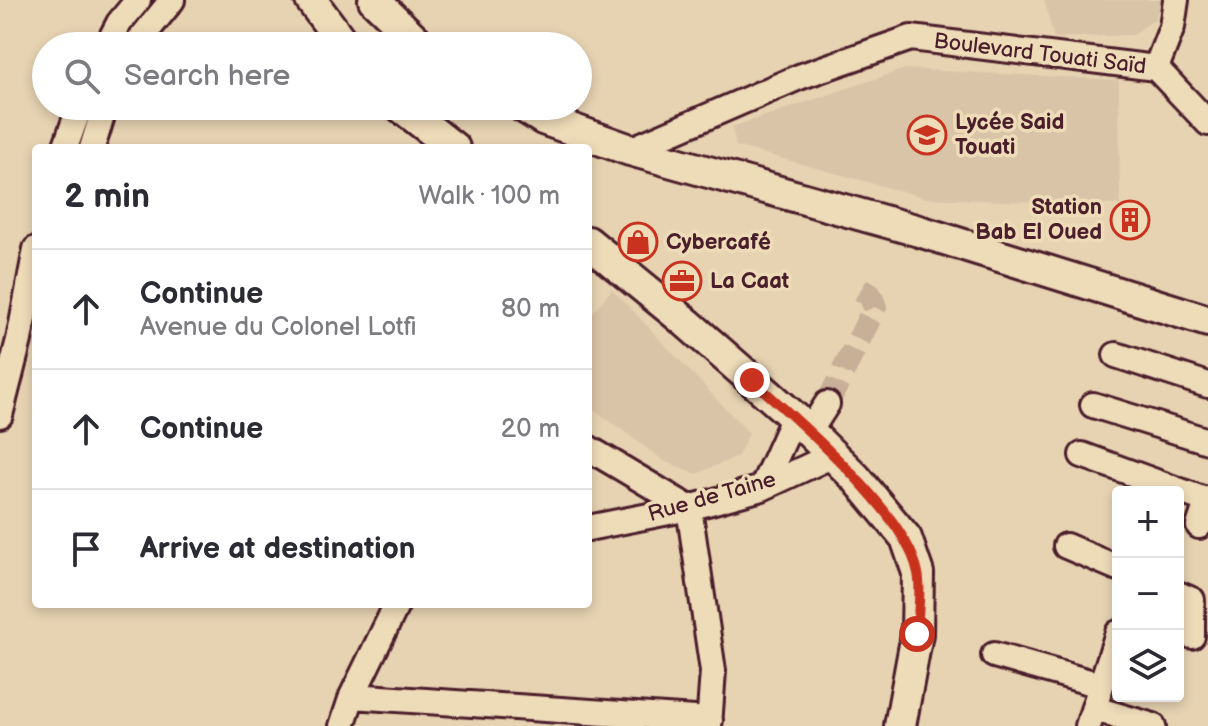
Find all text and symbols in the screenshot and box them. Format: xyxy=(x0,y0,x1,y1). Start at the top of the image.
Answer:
street label: Boulevard Touati Saïd xyxy=(932,28,1148,80)
search box xyxy=(32,32,592,120)
icon: search xyxy=(60,54,104,98)
text: Search here xyxy=(124,58,290,94)
place label: Lycée Said Touati xyxy=(955,109,1064,161)
school or university icon: Lycée Said Touati xyxy=(906,114,948,156)
text: 2 min xyxy=(64,176,150,217)
text: Walk · 100 m xyxy=(418,181,560,212)
place label: Station Bab El Oued xyxy=(975,194,1102,246)
building icon: Station Bab El Oued xyxy=(1109,199,1151,241)
shop icon: Cybercafé xyxy=(617,221,659,263)
place label: Cybercafé xyxy=(666,229,771,256)
office icon: La Caat xyxy=(661,260,703,302)
place label: La Caat xyxy=(710,268,790,295)
text: Continue xyxy=(140,276,263,312)
icon: ahead xyxy=(64,287,108,331)
text: 80 m xyxy=(501,294,560,325)
text: Avenue du Colonel Lotfi xyxy=(140,312,416,343)
route end xyxy=(734,362,770,398)
icon: ahead xyxy=(64,407,108,451)
text: Continue xyxy=(140,411,263,447)
text: 20 m xyxy=(501,414,560,445)
street label: Rue de Taine xyxy=(645,466,779,528)
map controls xyxy=(1112,486,1184,702)
button: + xyxy=(1112,486,1184,558)
icon: arrive xyxy=(64,527,108,571)
text: Arrive at destination xyxy=(140,531,416,567)
button: − xyxy=(1112,558,1184,630)
route start xyxy=(899,616,935,652)
button: layers xyxy=(1112,630,1184,702)

